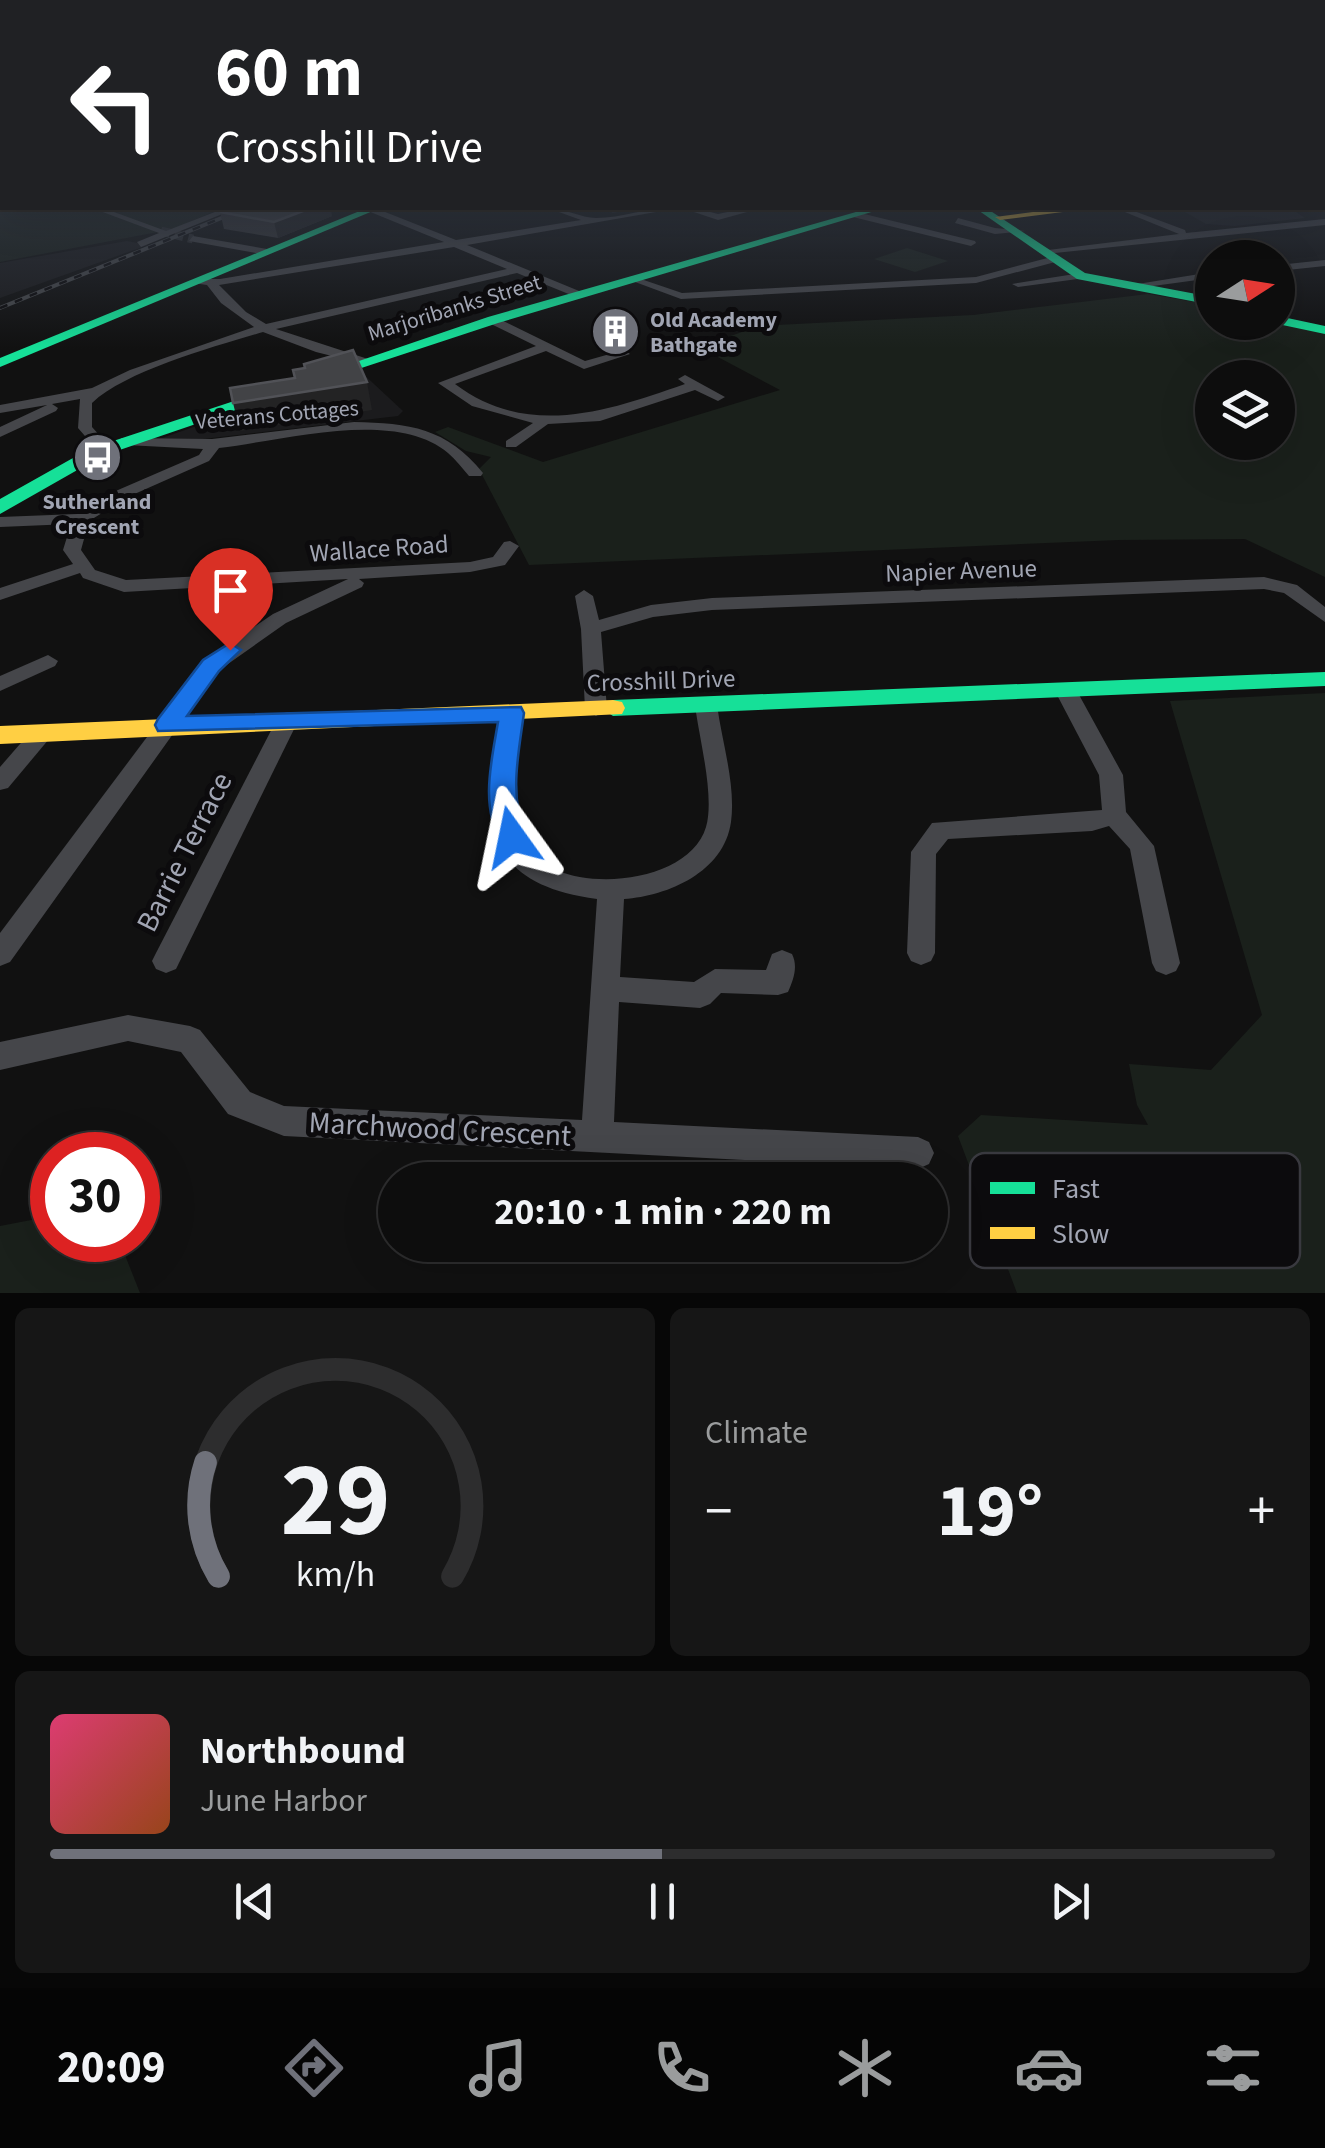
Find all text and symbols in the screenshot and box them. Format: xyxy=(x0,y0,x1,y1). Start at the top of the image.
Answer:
text: 60 m xyxy=(215,23,363,123)
icon: left xyxy=(50,40,180,170)
text: Crosshill Drive xyxy=(215,116,483,180)
north arrow xyxy=(1195,240,1295,340)
map controls xyxy=(1195,240,1295,460)
street label: Marjoribanks Street xyxy=(364,266,545,350)
place label: Old Academy Bathgate xyxy=(650,304,777,361)
building icon: Old Academy Bathgate xyxy=(589,306,641,358)
button: layers xyxy=(1195,360,1295,460)
street label: Veterans Cottages xyxy=(194,392,360,438)
bus stop icon: Sutherland Crescent xyxy=(71,431,123,483)
place label: Sutherland Crescent xyxy=(43,486,151,543)
street label: Wallace Road xyxy=(308,526,450,572)
pin xyxy=(188,548,273,651)
street label: Napier Avenue xyxy=(884,550,1038,592)
icon: arrive xyxy=(203,563,258,618)
street label: Crosshill Drive xyxy=(586,660,736,702)
street label: Barrie Terrace xyxy=(126,765,243,939)
position arrow xyxy=(460,785,564,889)
street label: Marchwood Crescent xyxy=(308,1101,572,1158)
speed limit sign: 30 xyxy=(30,1132,160,1262)
legend xyxy=(970,1153,1300,1268)
text: Fast xyxy=(1052,1169,1100,1209)
text: 20:10 · 1 min · 220 m xyxy=(494,1185,832,1239)
text: Slow xyxy=(1052,1214,1109,1254)
text: Climate xyxy=(705,1410,808,1456)
text: 29 xyxy=(280,1428,390,1576)
text: 19° xyxy=(937,1458,1043,1565)
text: − xyxy=(705,1473,732,1551)
text: + xyxy=(1248,1473,1275,1551)
text: km/h xyxy=(295,1549,375,1600)
text: Northbound xyxy=(200,1724,406,1778)
text: June Harbor xyxy=(200,1778,367,1824)
icon: previous xyxy=(227,1874,282,1929)
icon: pause xyxy=(635,1874,690,1929)
icon: next xyxy=(1043,1874,1098,1929)
icon: directions xyxy=(279,2033,349,2103)
icon: music xyxy=(463,2033,533,2103)
icon: phone xyxy=(647,2033,717,2103)
icon: climate xyxy=(830,2033,900,2103)
icon: car xyxy=(1014,2033,1084,2103)
icon: filters xyxy=(1198,2033,1268,2103)
text: 20:09 xyxy=(57,2036,165,2100)

